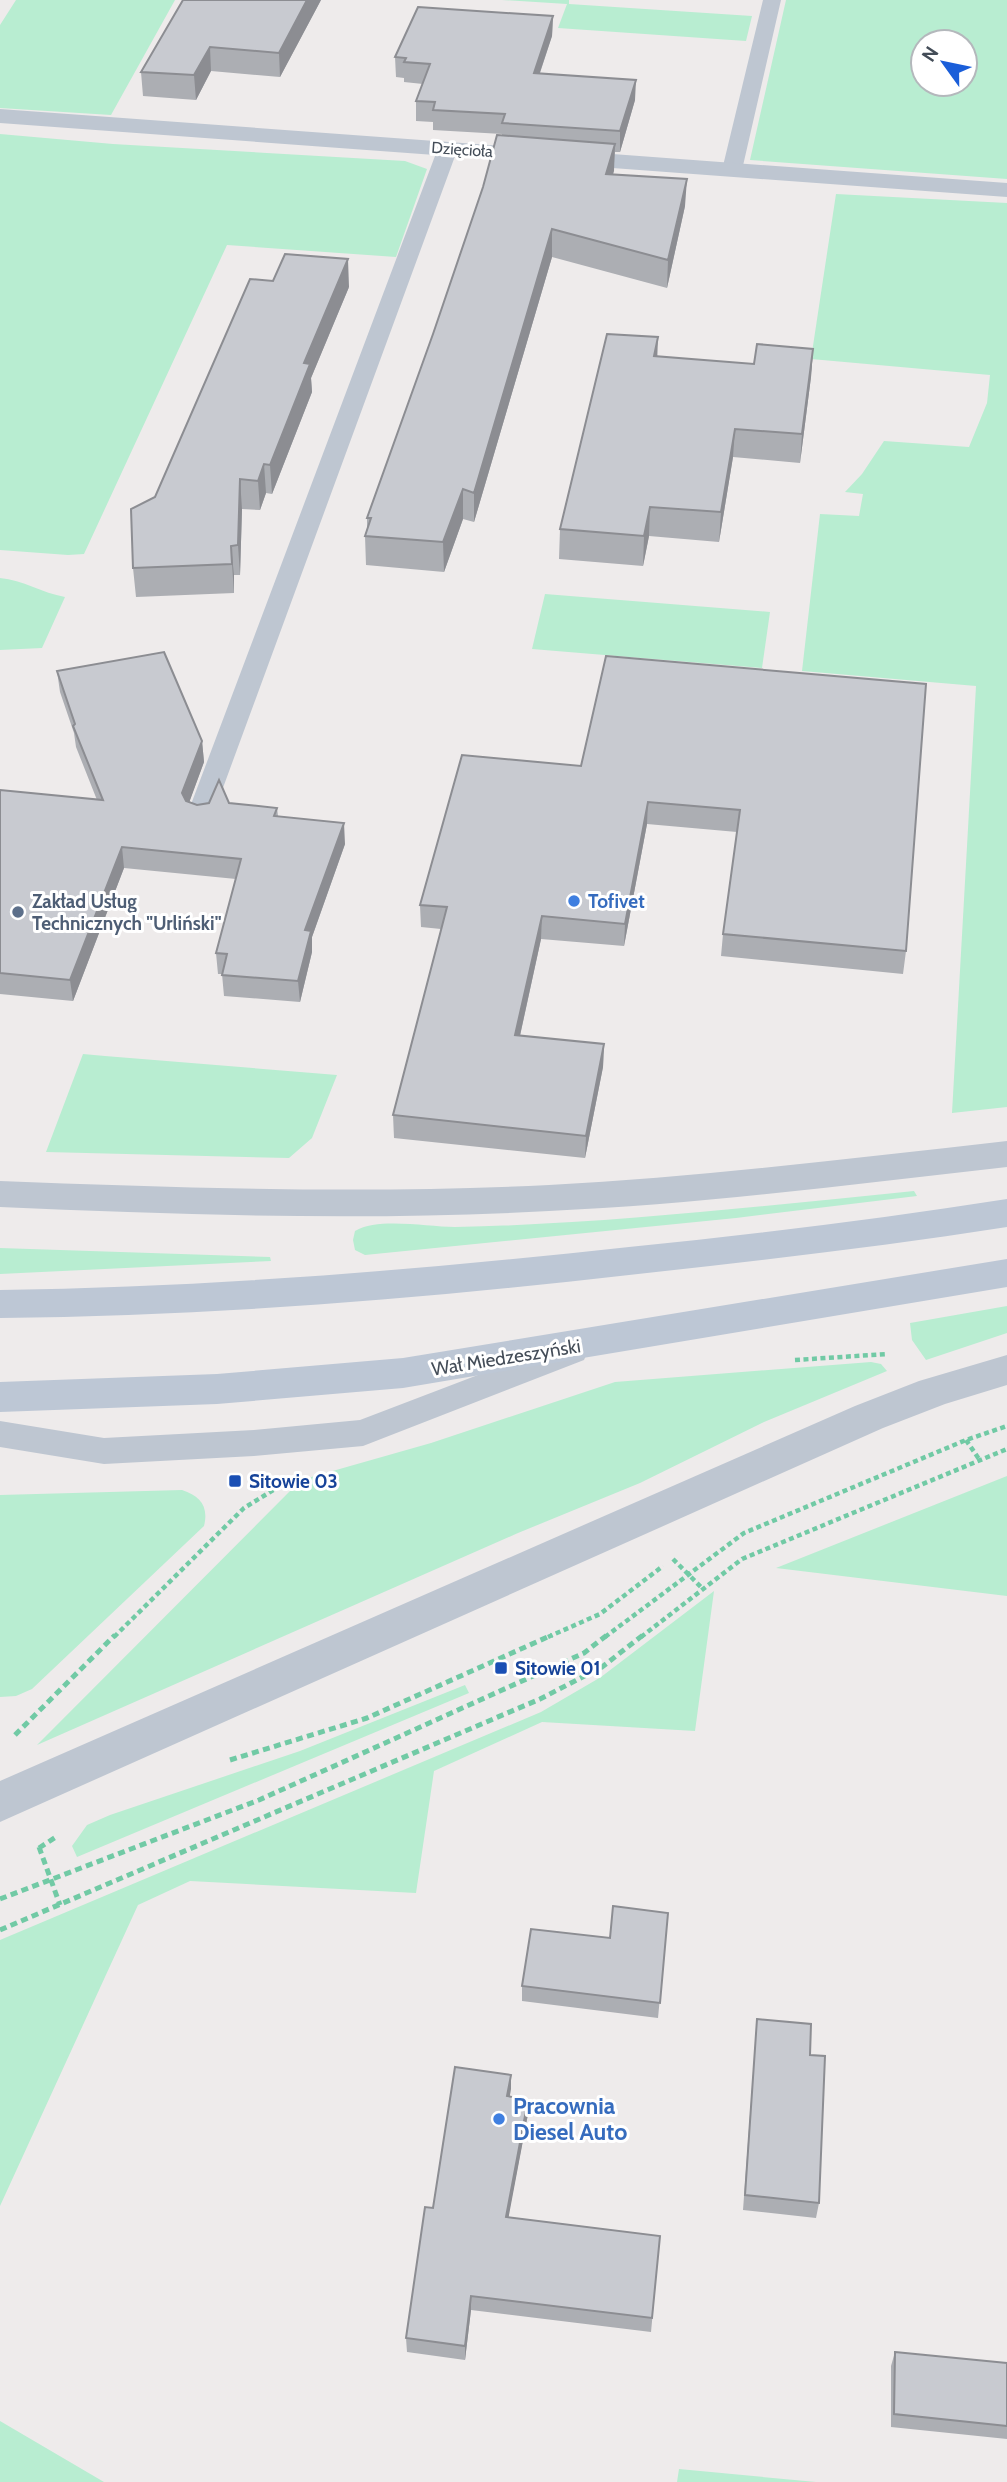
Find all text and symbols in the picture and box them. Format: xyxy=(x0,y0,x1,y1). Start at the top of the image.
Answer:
north arrow xyxy=(909,28,979,98)
text: N xyxy=(917,42,943,66)
street label: Dzięcioła xyxy=(431,138,494,161)
place label: Zakład Usług Technicznych "Urliński" xyxy=(32,890,222,935)
place label: Tofivet xyxy=(588,890,645,913)
marker: Tofivet xyxy=(566,893,582,909)
marker: Zakład Usług Technicznych "Urliński" xyxy=(10,904,26,920)
street label: Wał Miedzeszyński xyxy=(430,1334,582,1381)
place label: Sitowie 03 xyxy=(249,1470,338,1493)
marker: Sitowie 03 xyxy=(227,1473,243,1489)
place label: Sitowie 01 xyxy=(515,1657,601,1680)
marker: Sitowie 01 xyxy=(493,1660,509,1676)
place label: Pracownia Diesel Auto xyxy=(513,2092,627,2146)
marker: Pracownia Diesel Auto xyxy=(491,2111,507,2127)

